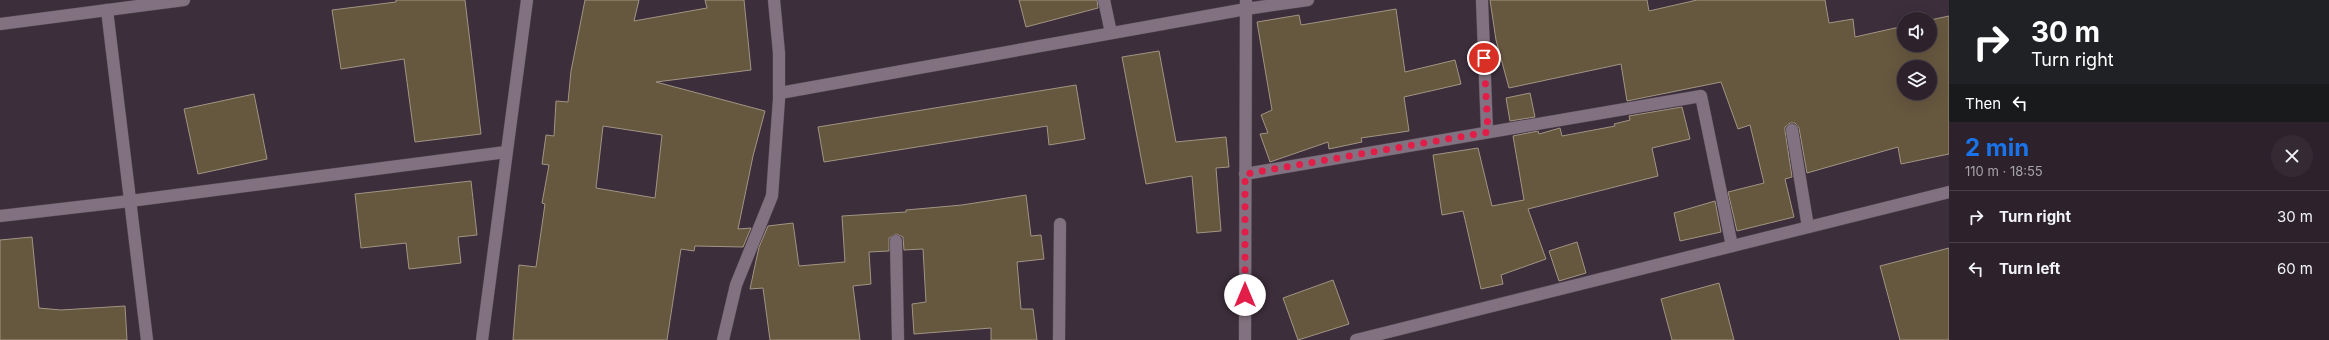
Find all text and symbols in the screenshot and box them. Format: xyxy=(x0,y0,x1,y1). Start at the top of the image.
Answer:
map controls xyxy=(1897,12,1937,100)
button: sound xyxy=(1897,12,1937,52)
text: 30 m xyxy=(2031,15,2100,49)
icon: right xyxy=(1965,16,2017,68)
pin xyxy=(1467,41,1501,75)
icon: arrive xyxy=(1473,47,1495,69)
text: Turn right xyxy=(2031,49,2114,70)
button: layers xyxy=(1897,60,1937,100)
icon: left xyxy=(2009,92,2031,114)
text: Then xyxy=(1965,94,2001,113)
text: 2 min xyxy=(1965,133,2029,162)
button: close xyxy=(2271,135,2313,177)
text: 110 m · 18:55 xyxy=(1965,163,2043,179)
icon: right xyxy=(1965,206,1987,228)
text: Turn right xyxy=(1999,207,2071,226)
text: 30 m xyxy=(2277,207,2313,226)
icon: left xyxy=(1965,258,1987,280)
text: Turn left xyxy=(1999,259,2060,278)
text: 60 m xyxy=(2277,259,2313,278)
position arrow xyxy=(1224,274,1266,316)

